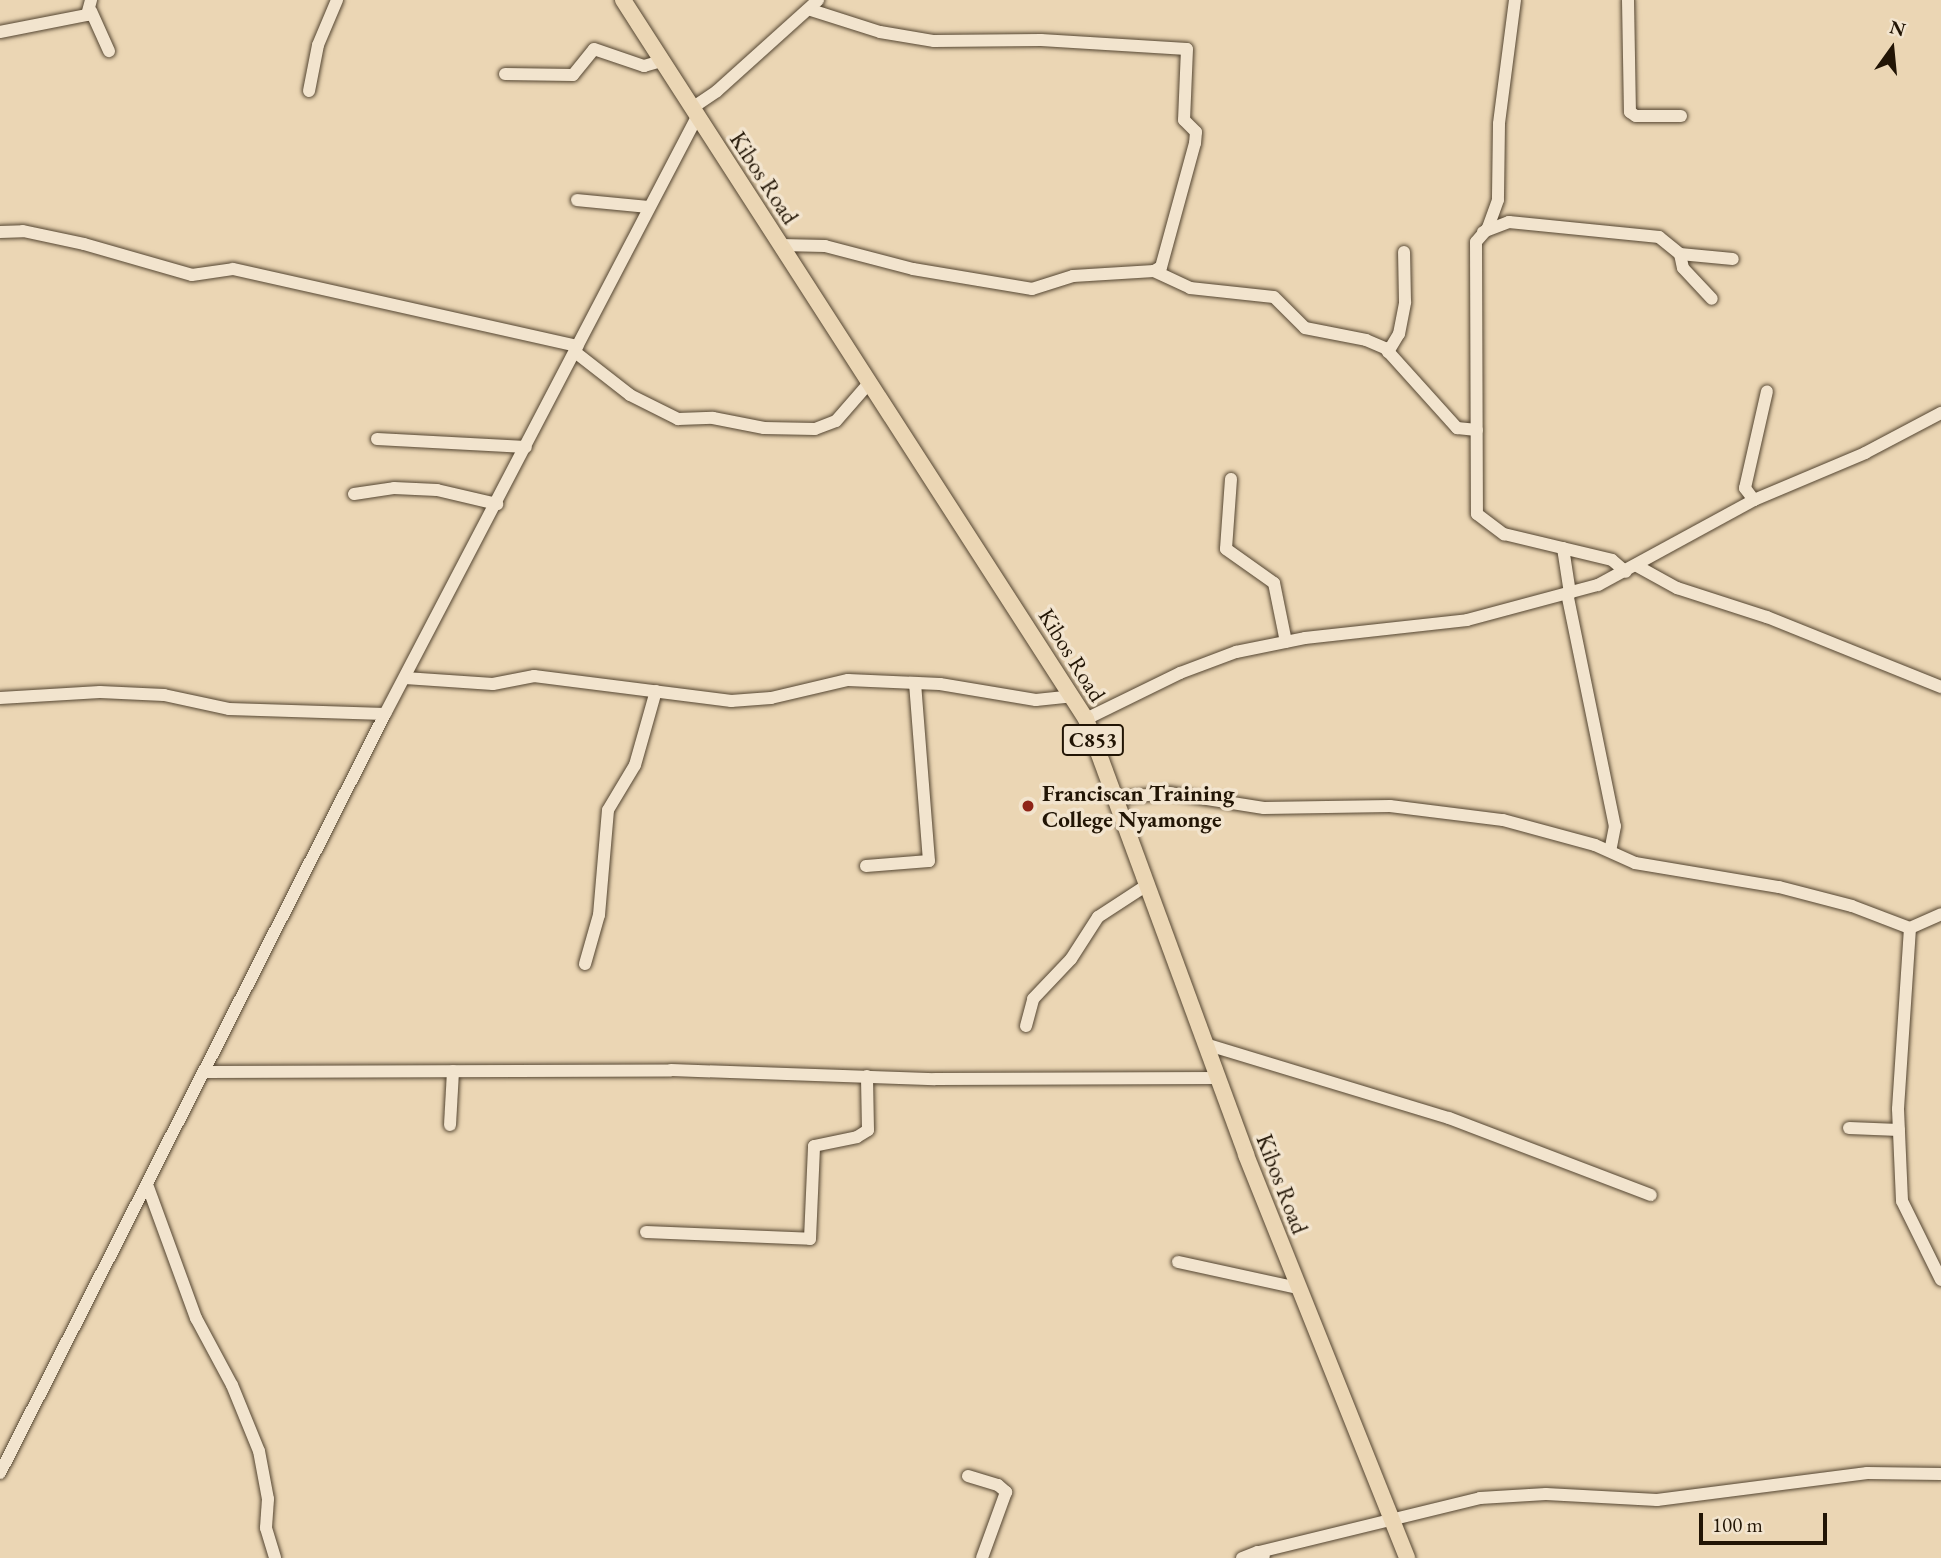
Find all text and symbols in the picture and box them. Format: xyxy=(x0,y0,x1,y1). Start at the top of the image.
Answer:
north arrow xyxy=(1857,14,1927,84)
text: N xyxy=(1887,14,1908,42)
street label: Kibos Road xyxy=(724,127,804,229)
street label: Kibos Road xyxy=(1033,603,1111,707)
road number: C853 xyxy=(1062,722,1124,758)
place label: Franciscan Training College Nyamonge xyxy=(1042,779,1234,833)
marker: Franciscan Training College Nyamonge xyxy=(1020,798,1036,814)
street label: Kibos Road xyxy=(1250,1130,1314,1238)
scale bar xyxy=(1703,1498,1831,1542)
text: 100 m xyxy=(1712,1511,1763,1538)

